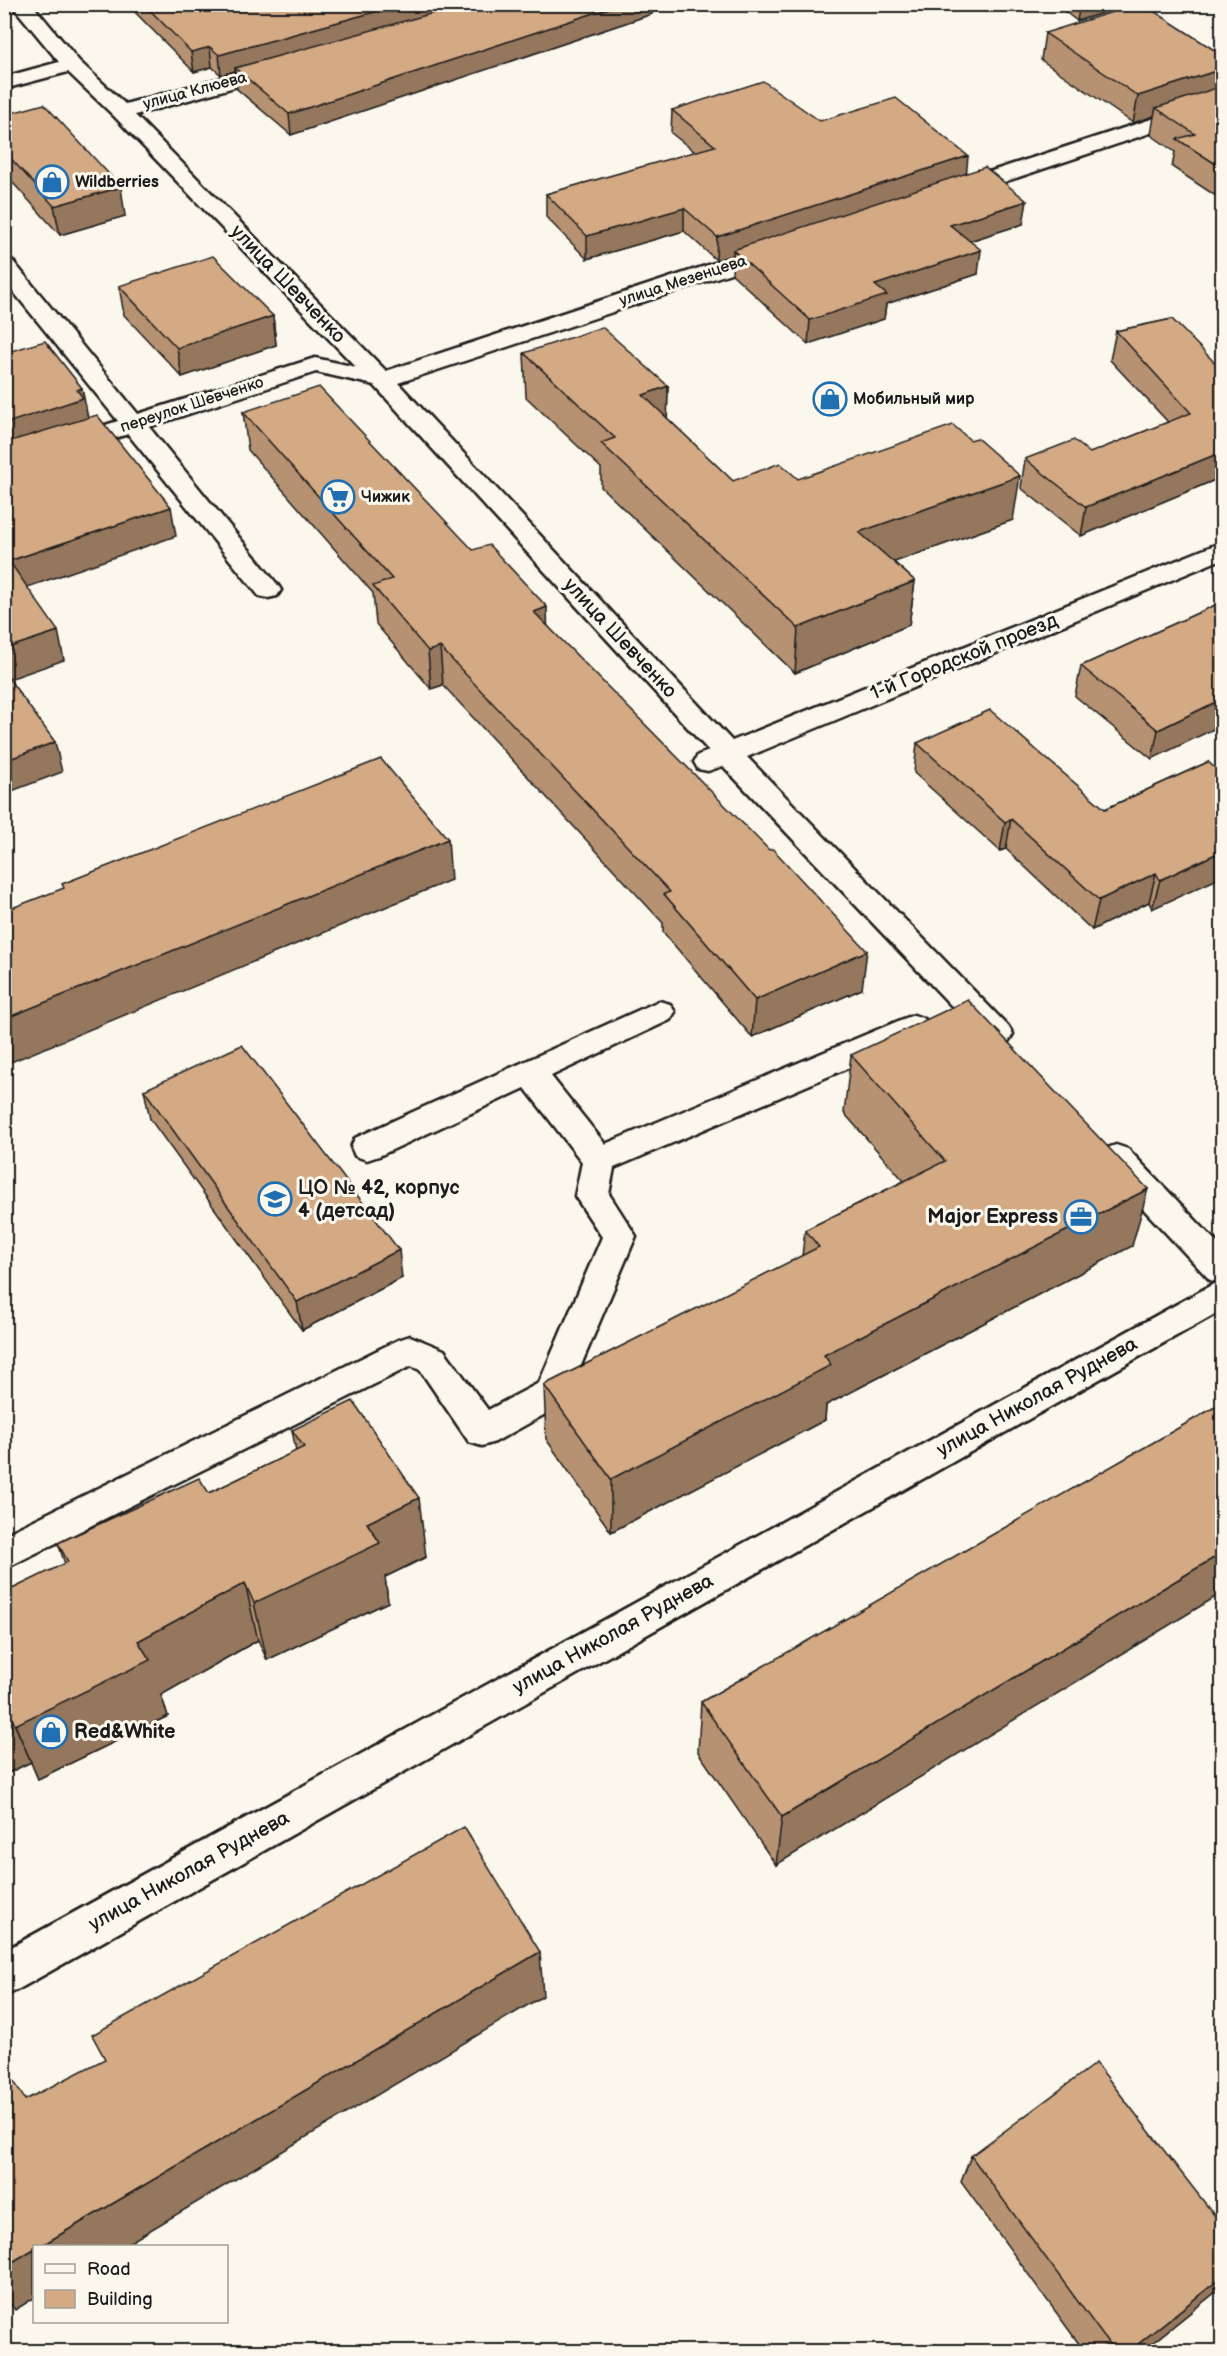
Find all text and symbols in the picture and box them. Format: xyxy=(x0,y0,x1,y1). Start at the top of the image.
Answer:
street label: улица Клюева xyxy=(141,68,249,114)
shop icon: Wildberries xyxy=(34,164,70,200)
place label: Wildberries xyxy=(75,173,159,192)
street label: улица Шевченко xyxy=(225,220,351,348)
street label: улица Мезенцева xyxy=(617,251,750,311)
street label: переулок Шевченко xyxy=(118,373,266,437)
shop icon: Мобильный мир xyxy=(812,381,848,417)
place label: Мобильный мир xyxy=(853,390,975,409)
supermarket icon: Чижик xyxy=(320,479,356,515)
place label: Чижик xyxy=(361,488,410,507)
street label: улица Шевченко xyxy=(558,573,682,703)
street label: 1-й Городской проезд xyxy=(867,608,1061,706)
place label: ЦО № 42, корпус 4 (детсад) xyxy=(298,1176,460,1223)
school or university icon: ЦО № 42, корпус 4 (детсад) xyxy=(257,1181,293,1217)
office icon: Major Express xyxy=(1063,1199,1099,1235)
place label: Major Express xyxy=(927,1205,1058,1229)
street label: улица Николая Руднева xyxy=(932,1332,1142,1462)
street label: улица Николая Руднева xyxy=(508,1569,718,1699)
shop icon: Red&White xyxy=(33,1714,69,1750)
place label: Red&White xyxy=(74,1720,176,1744)
street label: улица Николая Руднева xyxy=(84,1806,294,1936)
legend xyxy=(33,2245,228,2323)
text: Road xyxy=(87,2259,131,2280)
text: Building xyxy=(87,2289,153,2310)

